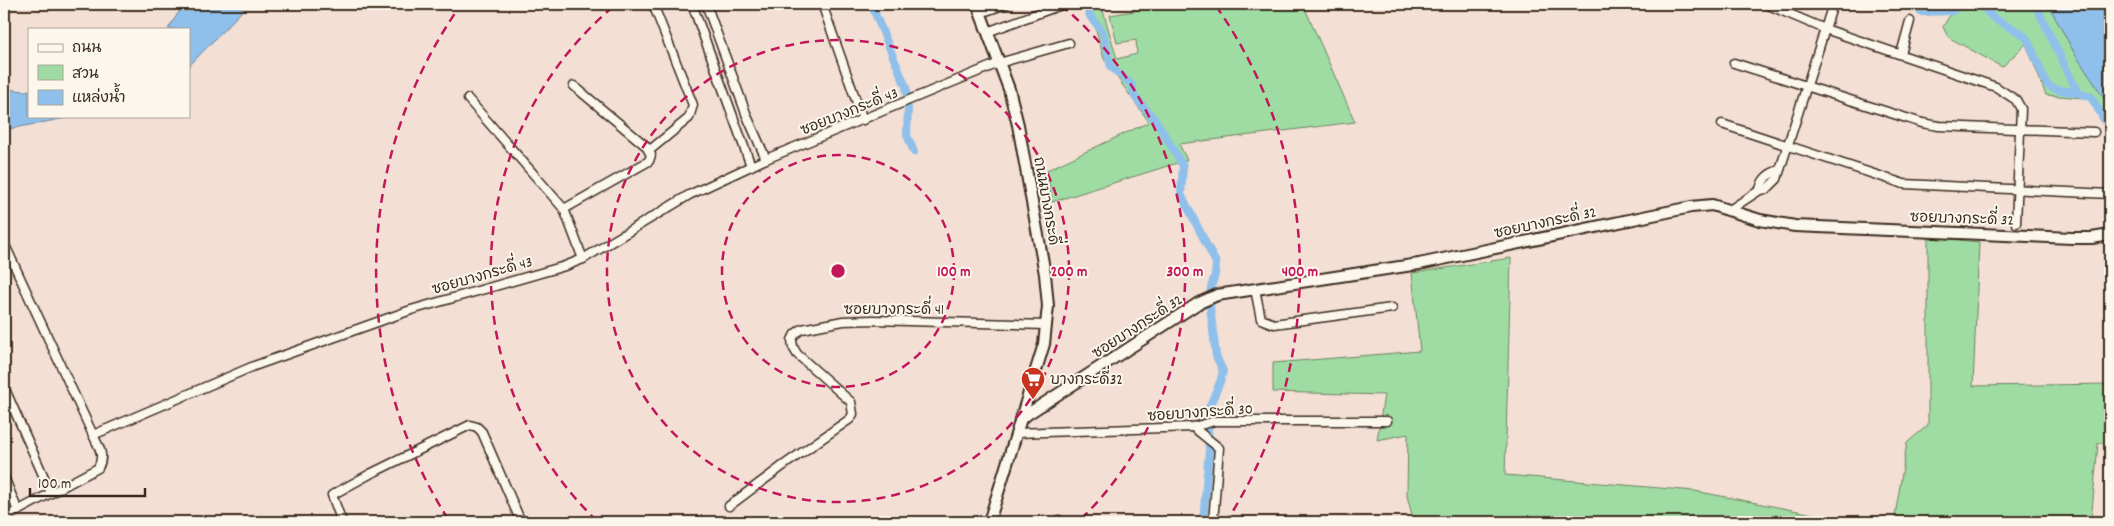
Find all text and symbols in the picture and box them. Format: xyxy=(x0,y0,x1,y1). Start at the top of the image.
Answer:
legend xyxy=(28,28,190,118)
text: ถนน xyxy=(72,38,101,60)
text: สวน xyxy=(72,64,99,86)
street label: ซอยบางกระดี่ 43 xyxy=(796,79,902,142)
text: แหล่งน้ำ xyxy=(72,83,126,110)
street label: ถนนบางกระดี่ xyxy=(1026,155,1069,248)
street label: ซอยบางกระดี่ 32 xyxy=(1491,198,1599,246)
street label: ซอยบางกระดี่ 32 xyxy=(1910,202,2014,233)
street label: ซอยบางกระดี่ 43 xyxy=(428,247,535,302)
centre of rings xyxy=(829,262,847,280)
text: 100 m xyxy=(937,262,971,284)
text: 200 m xyxy=(1051,262,1087,284)
text: 300 m xyxy=(1167,262,1203,284)
text: 400 m xyxy=(1282,262,1318,284)
street label: ซอยบางกระดี่ 32 xyxy=(1086,286,1188,365)
street label: ซอยบางกระดี่ 41 xyxy=(844,295,944,322)
place label: บางกระดี่32 xyxy=(1050,365,1123,392)
supermarket icon: บางกระดี่32 xyxy=(1020,366,1046,400)
street label: ซอยบางกระดี่ 30 xyxy=(1146,394,1254,429)
scale bar xyxy=(30,466,145,498)
text: 100 m xyxy=(38,474,71,496)

